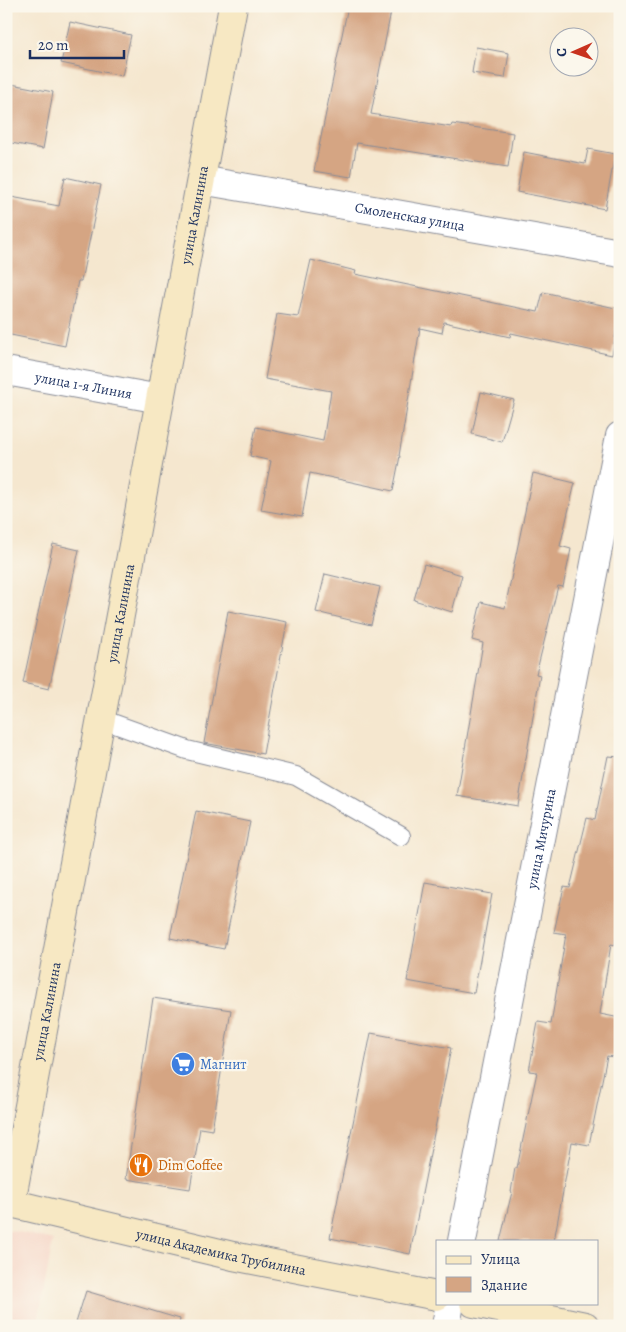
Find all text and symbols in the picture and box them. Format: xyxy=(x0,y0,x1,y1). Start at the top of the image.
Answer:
scale bar xyxy=(30,28,124,60)
north arrow xyxy=(548,28,598,78)
text: 20 m xyxy=(38,35,69,55)
text: С xyxy=(552,47,571,57)
street label: улица Калинина xyxy=(176,163,213,267)
street label: Смоленская улица xyxy=(353,197,467,235)
street label: улица 1-я Линия xyxy=(33,367,134,403)
street label: улица Калинина xyxy=(102,562,139,665)
street label: улица Мичурина xyxy=(522,786,560,891)
street label: улица Калинина xyxy=(28,960,65,1063)
supermarket icon: Магнит xyxy=(170,1051,196,1077)
place label: Магнит xyxy=(200,1055,247,1074)
restaurant icon: Dim Coffee xyxy=(128,1152,154,1178)
place label: Dim Coffee xyxy=(158,1156,223,1175)
street label: улица Академика Трубилина xyxy=(134,1224,308,1280)
legend xyxy=(436,1240,598,1304)
text: Улица xyxy=(481,1249,520,1269)
text: Здание xyxy=(481,1275,528,1295)

